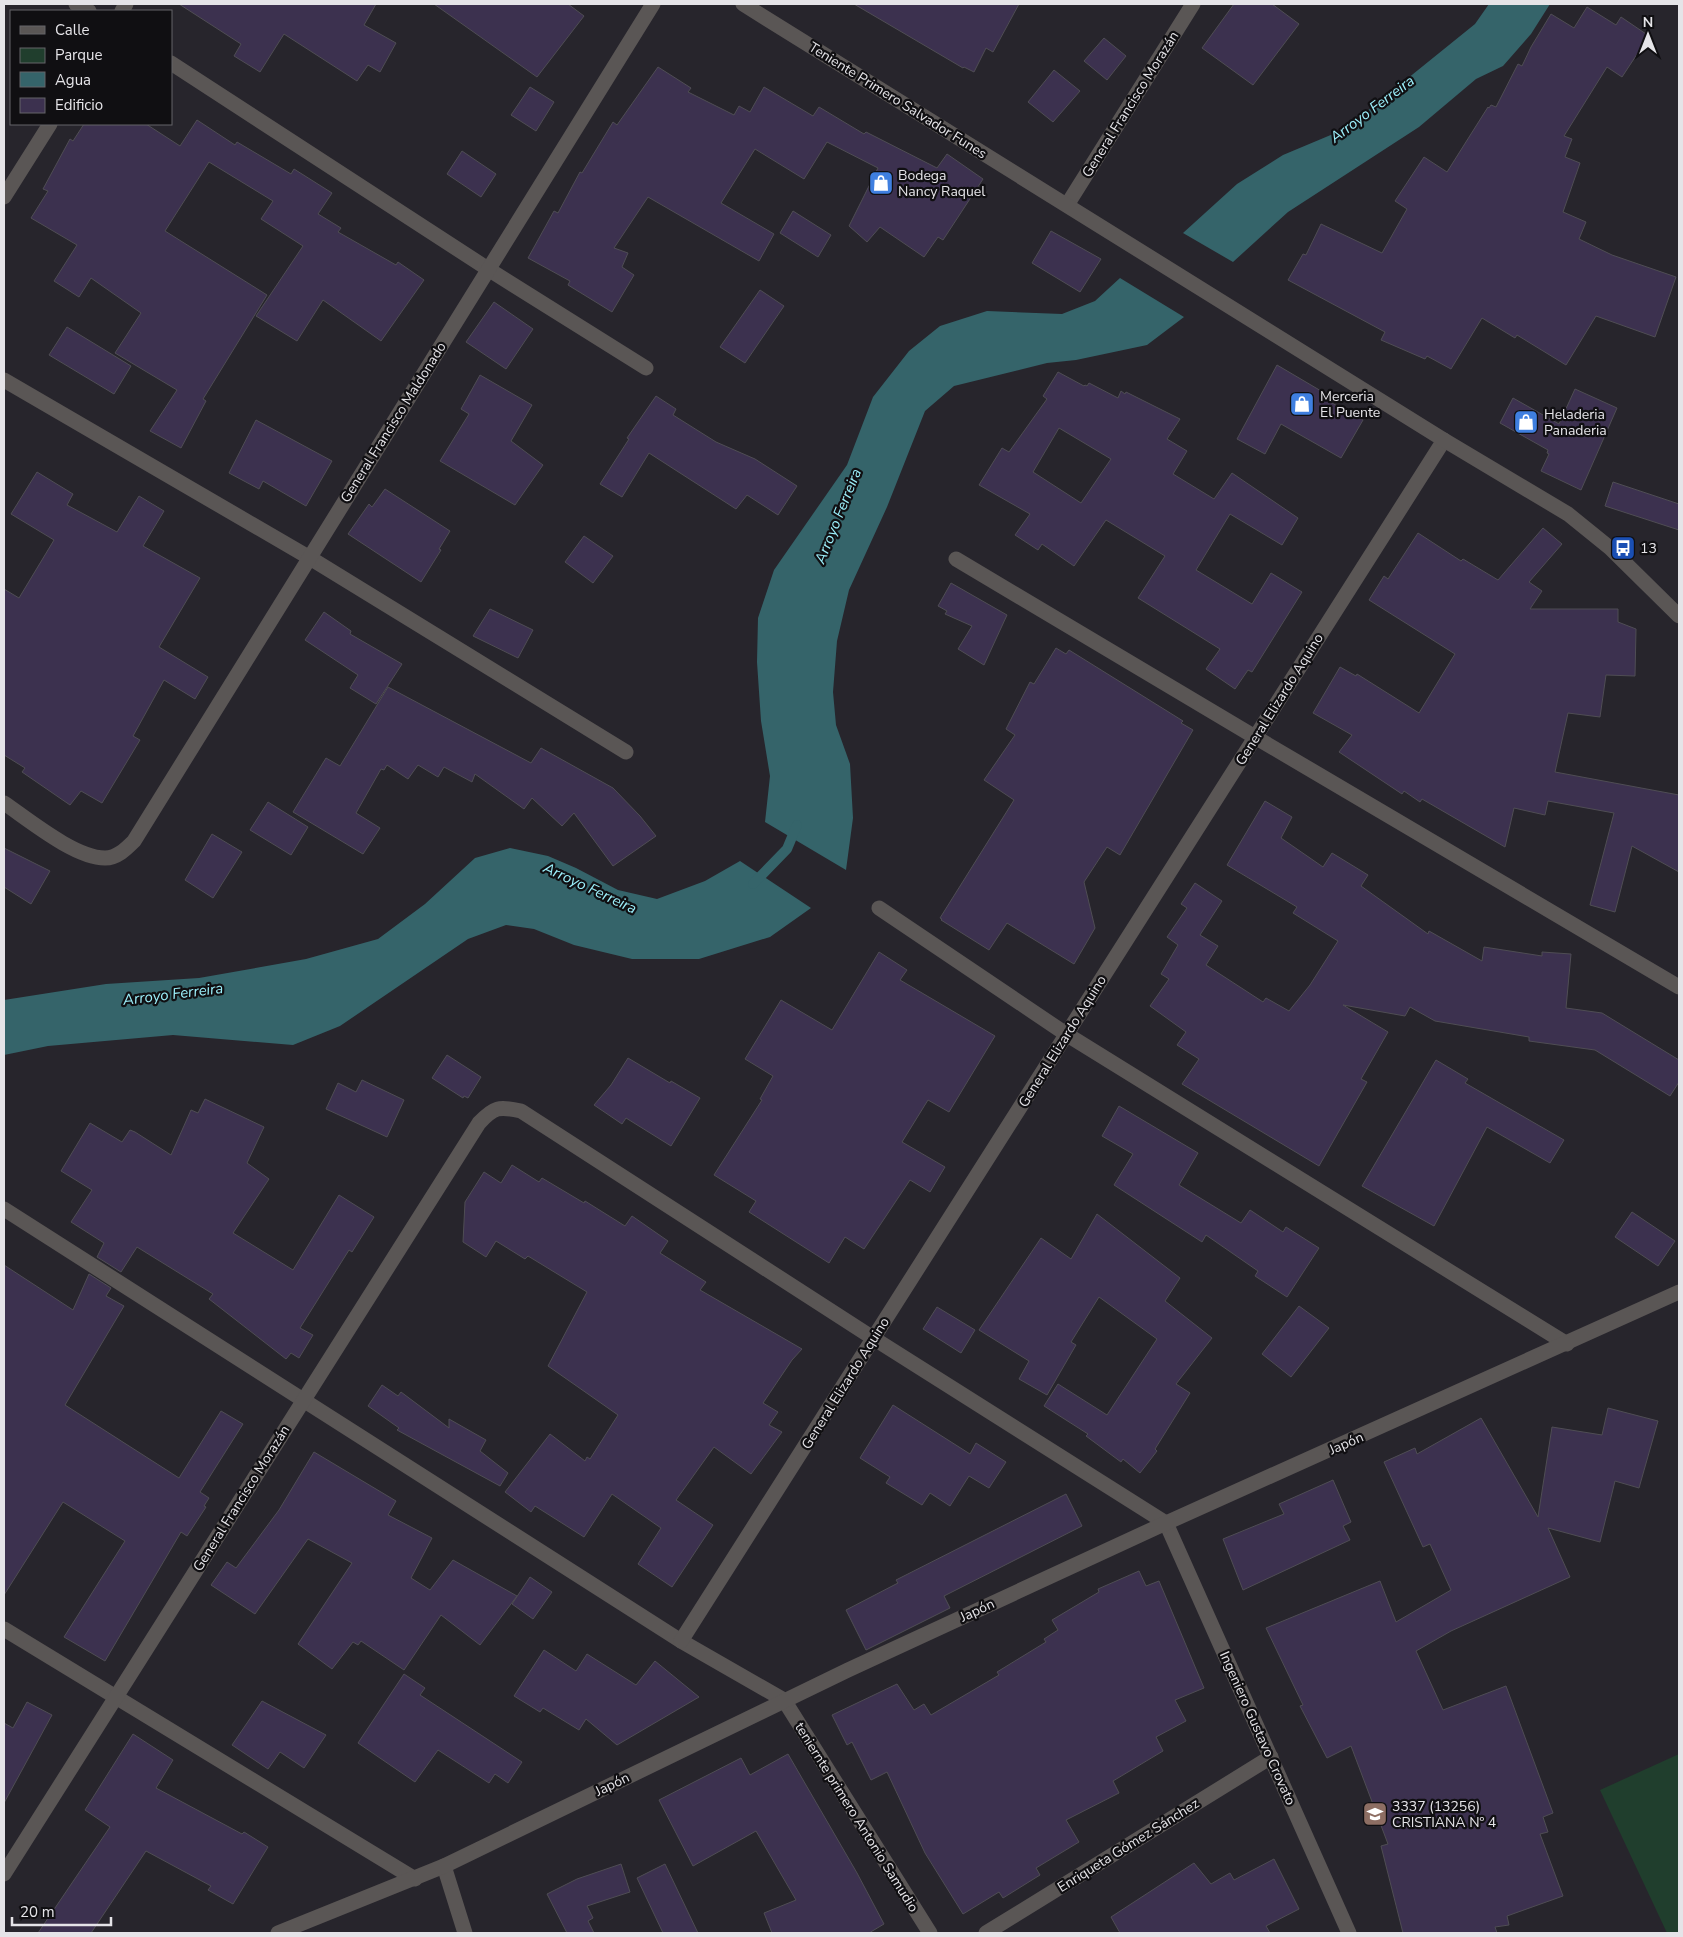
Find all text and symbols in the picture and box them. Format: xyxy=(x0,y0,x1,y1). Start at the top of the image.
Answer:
legend xyxy=(10,10,172,125)
north arrow xyxy=(1623,10,1673,60)
text: N xyxy=(1643,13,1653,32)
text: Calle xyxy=(55,20,90,40)
street label: General Francisco Morazán xyxy=(1078,28,1183,181)
street label: Teniente Primero Salvador Funes xyxy=(805,38,991,163)
text: Parque xyxy=(55,45,103,65)
text: Agua xyxy=(55,70,91,90)
water label: Arroyo Ferreira xyxy=(1325,71,1418,148)
text: Edificio xyxy=(55,95,103,115)
place label: Bodega Nancy Raquel xyxy=(898,166,986,201)
shop icon: Bodega Nancy Raquel xyxy=(868,170,894,196)
street label: General Francisco Maldonado xyxy=(336,338,451,506)
place label: Merceria El Puente xyxy=(1320,387,1380,422)
shop icon: Merceria El Puente xyxy=(1289,391,1315,417)
place label: Heladeria Panaderia xyxy=(1544,405,1607,440)
shop icon: Heladeria Panaderia xyxy=(1513,409,1539,435)
water label: Arroyo Ferreira xyxy=(809,465,866,567)
bus stop icon: 13 xyxy=(1610,535,1636,561)
place label: 13 xyxy=(1640,539,1657,558)
street label: General Elizardo Aquino xyxy=(1231,630,1328,769)
water label: Arroyo Ferreira xyxy=(539,857,640,918)
street label: General Elizardo Aquino xyxy=(1014,972,1111,1111)
water label: Arroyo Ferreira xyxy=(121,978,224,1010)
street label: General Elizardo Aquino xyxy=(797,1314,894,1453)
street label: General Francisco Morazán xyxy=(189,1422,294,1575)
street label: Japón xyxy=(1325,1427,1366,1460)
street label: Japón xyxy=(956,1594,997,1627)
street label: Ingeniero Gustavo Crovato xyxy=(1215,1648,1300,1808)
street label: teniernte primero Antonio Samudio xyxy=(790,1719,923,1916)
street label: Japón xyxy=(591,1768,632,1801)
street label: Enriqueta Gómez Sánchez xyxy=(1054,1794,1203,1897)
place label: 3337 (13256) CRISTIANA Nº 4 xyxy=(1392,1797,1496,1832)
school or university icon: 3337 (13256) CRISTIANA Nº 4 xyxy=(1362,1801,1388,1827)
scale bar xyxy=(12,1894,111,1926)
text: 20 m xyxy=(20,1902,55,1922)

